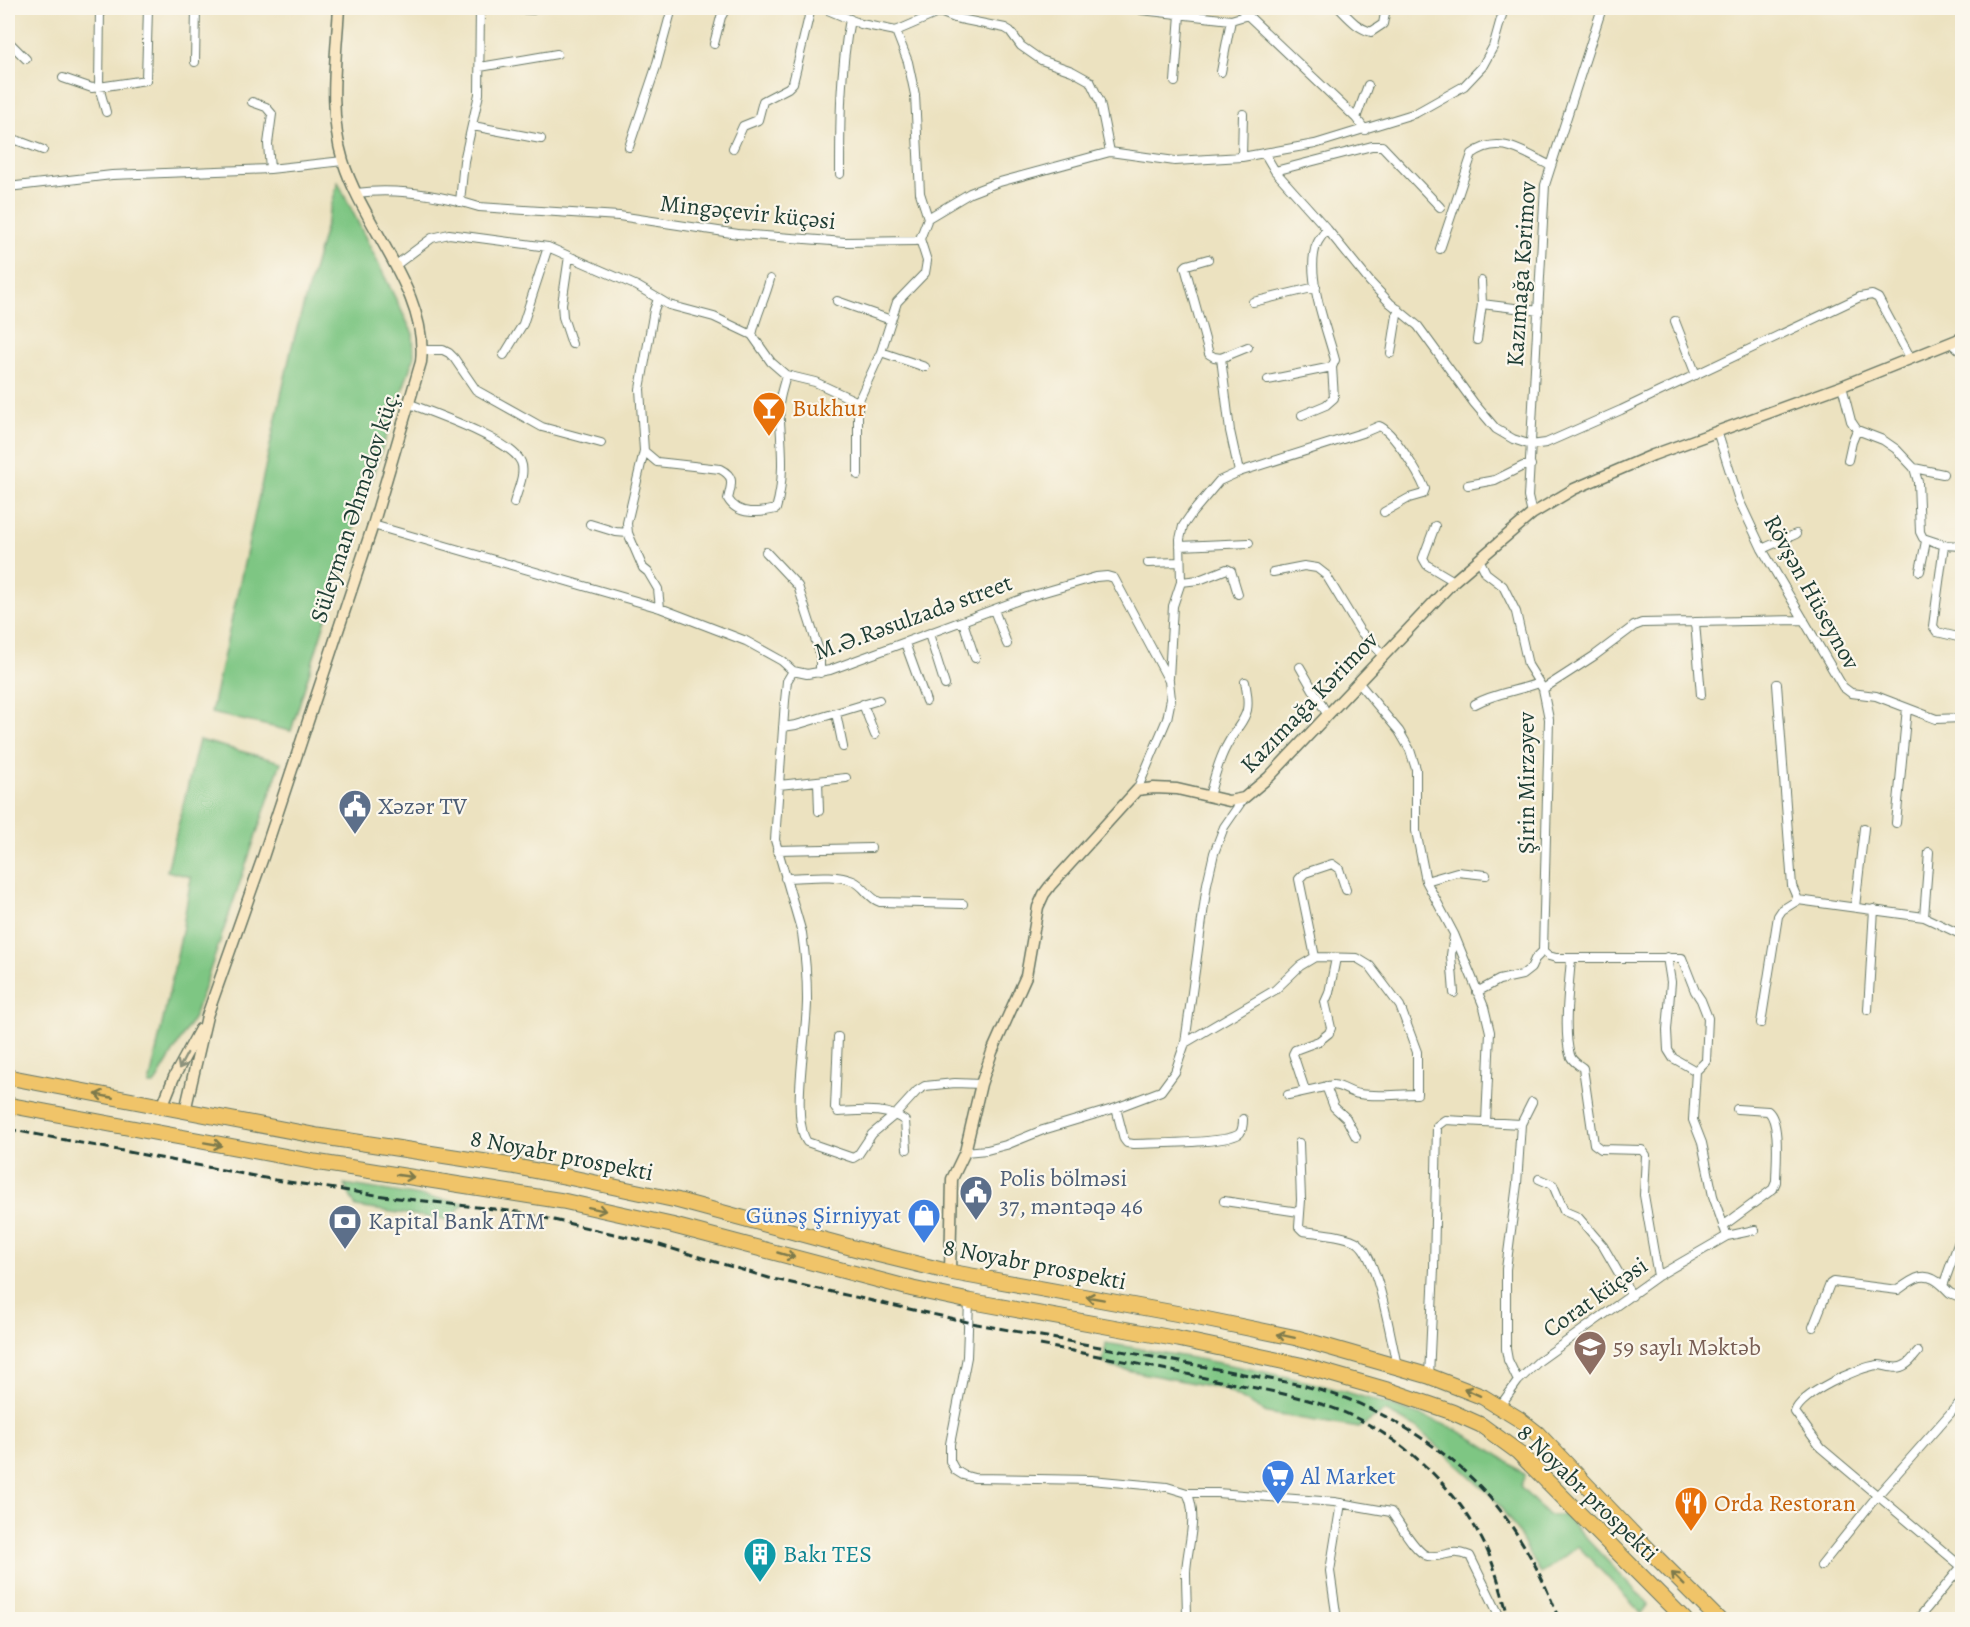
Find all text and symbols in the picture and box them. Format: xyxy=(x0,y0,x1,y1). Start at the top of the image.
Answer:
street label: Kazımağa Kərimov xyxy=(1499,180,1543,368)
street label: Mingəçevir küçəsi xyxy=(658,187,838,237)
street label: Süleyman Əhmədov küç. xyxy=(302,385,408,627)
bar icon: Bukhur xyxy=(751,390,787,437)
place label: Bukhur xyxy=(792,392,866,424)
street label: Rövşən Hüseynov xyxy=(1756,509,1868,675)
street label: M.Ə.Rəsulzadə street xyxy=(810,566,1016,668)
street label: Kazımağa Kərimov xyxy=(1233,624,1385,780)
street label: Şirin Mirzəyev xyxy=(1510,712,1542,854)
public building icon: Xəzər TV xyxy=(337,788,373,835)
place label: Xəzər TV xyxy=(378,790,468,822)
one-way arrow xyxy=(177,1051,188,1069)
one-way arrow xyxy=(95,1090,114,1101)
street label: 8 Noyabr prospekti xyxy=(468,1122,656,1188)
one-way arrow xyxy=(202,1139,222,1150)
place label: Polis bölməsi 37, məntəqə 46 xyxy=(999,1162,1143,1222)
one-way arrow xyxy=(395,1170,414,1181)
public building icon: Polis bölməsi 37, məntəqə 46 xyxy=(958,1174,994,1221)
shop icon: Günəş Şirniyyat xyxy=(906,1197,942,1244)
place label: Günəş Şirniyyat xyxy=(746,1199,901,1231)
bank icon: Kapital Bank ATM xyxy=(327,1203,363,1250)
one-way arrow xyxy=(587,1203,606,1215)
place label: Kapital Bank ATM xyxy=(368,1205,545,1237)
street label: 8 Noyabr prospekti xyxy=(941,1231,1129,1297)
street label: Corat küçəsi xyxy=(1536,1249,1654,1345)
one-way arrow xyxy=(777,1250,796,1261)
one-way arrow xyxy=(1085,1293,1105,1304)
school or university icon: 59 saylı Məktəb xyxy=(1572,1329,1608,1376)
one-way arrow xyxy=(1277,1330,1296,1341)
place label: 59 saylı Məktəb xyxy=(1613,1331,1761,1363)
one-way arrow xyxy=(1464,1386,1482,1398)
street label: 8 Noyabr prospekti xyxy=(1510,1417,1666,1569)
supermarket icon: Al Market xyxy=(1260,1458,1296,1505)
place label: Al Market xyxy=(1300,1460,1396,1492)
restaurant icon: Orda Restoran xyxy=(1673,1485,1709,1532)
place label: Orda Restoran xyxy=(1714,1487,1856,1519)
building icon: Bakı TES xyxy=(742,1536,778,1583)
place label: Bakı TES xyxy=(783,1538,872,1570)
one-way arrow xyxy=(1670,1571,1685,1586)

